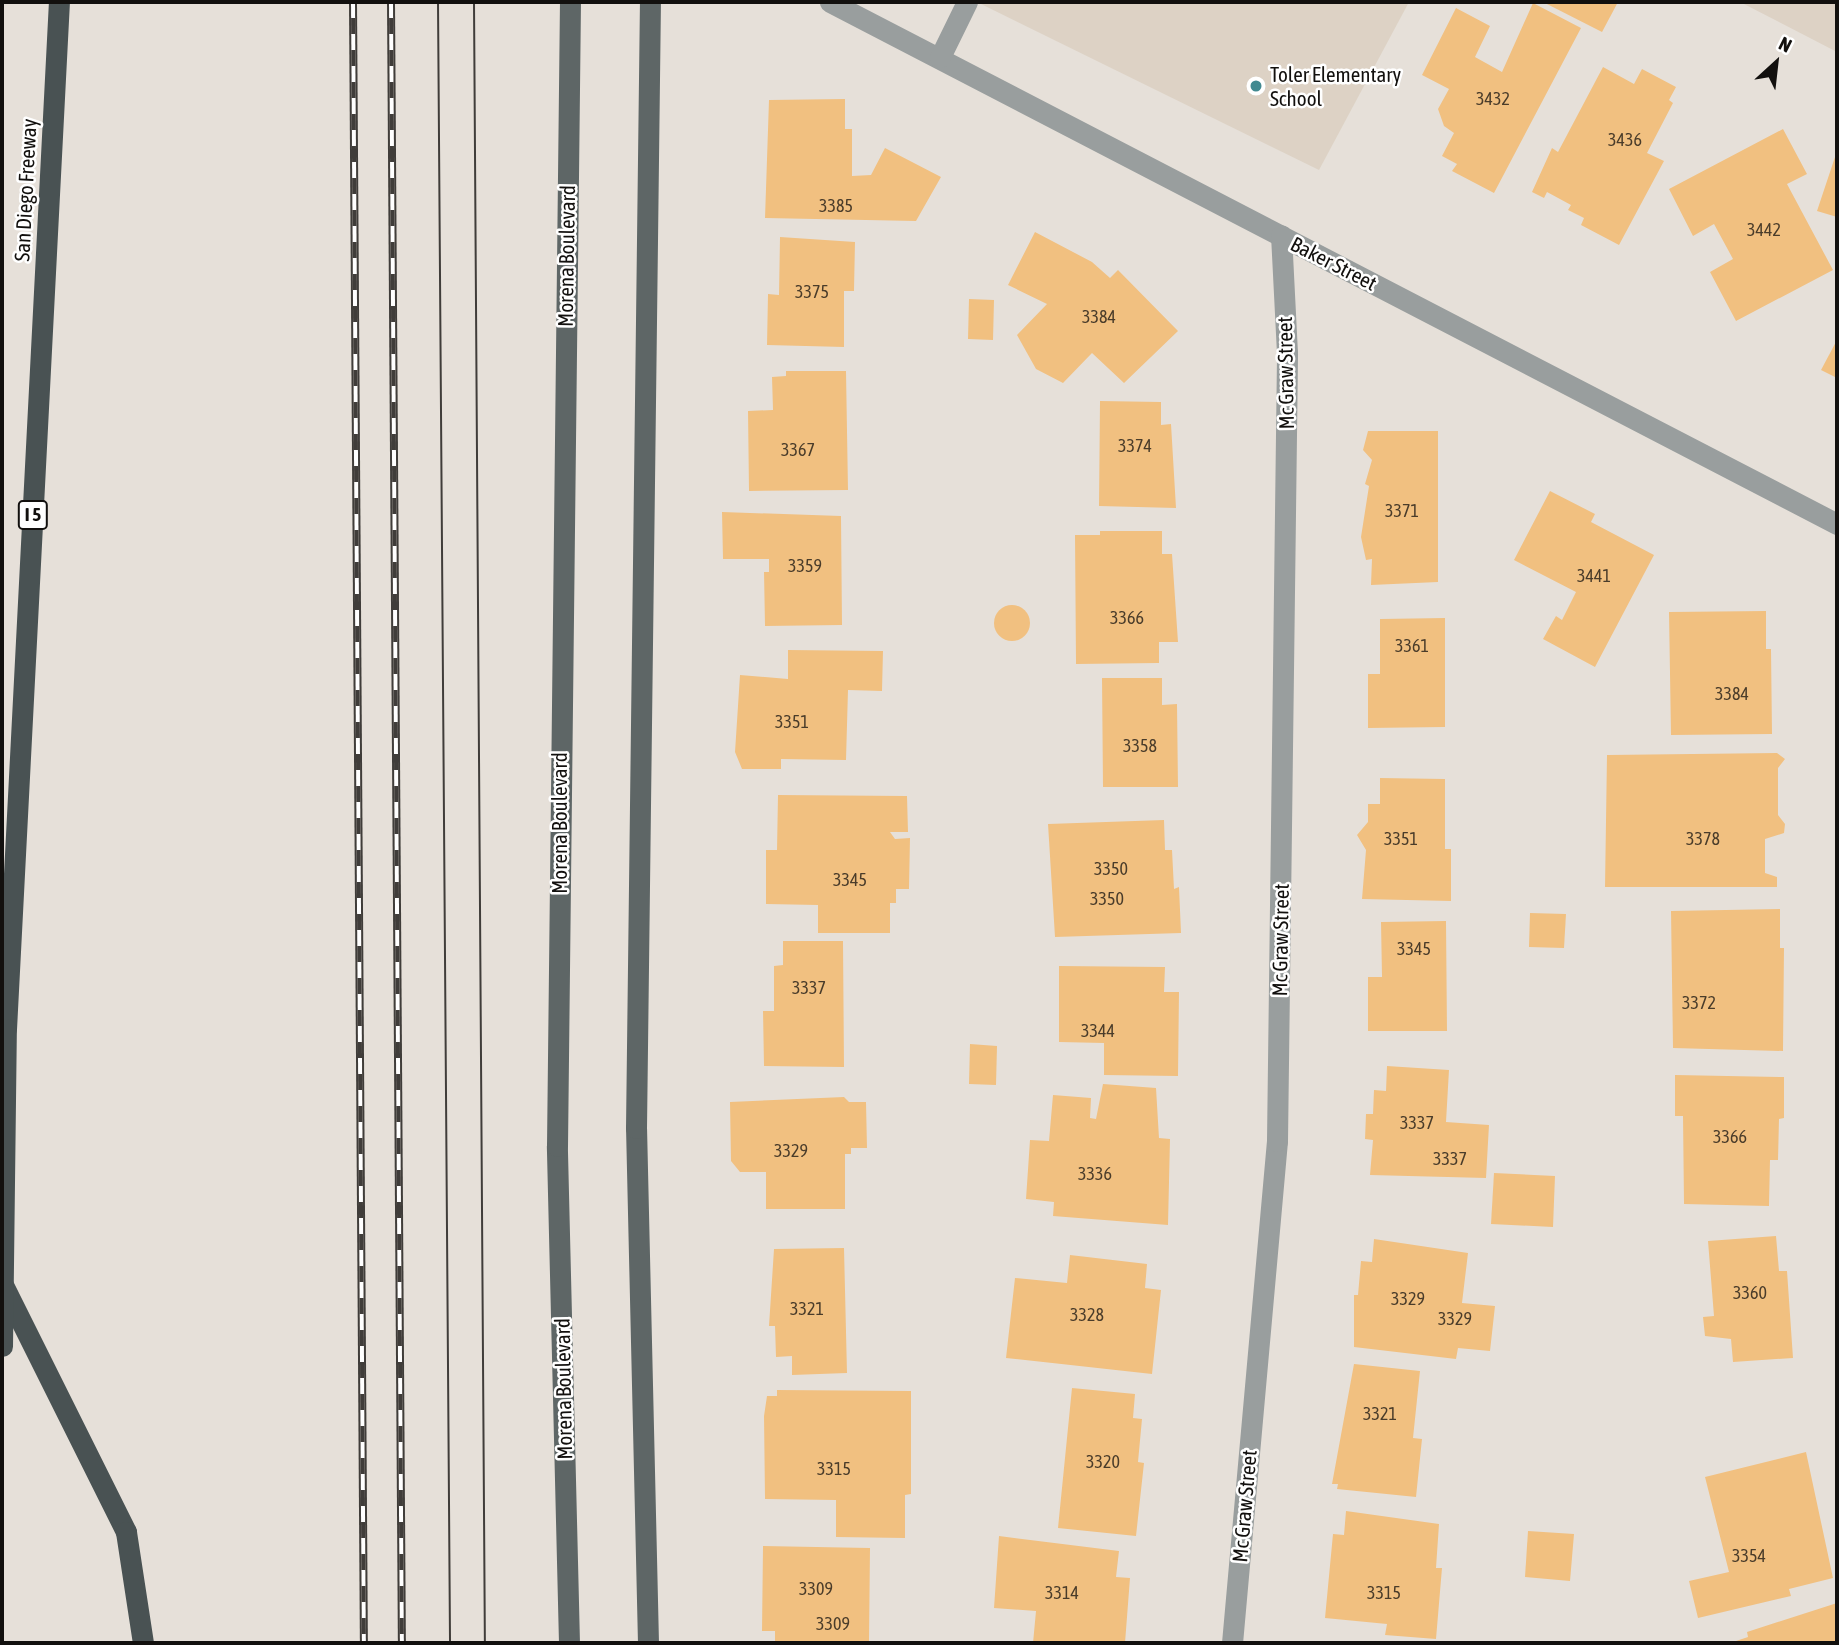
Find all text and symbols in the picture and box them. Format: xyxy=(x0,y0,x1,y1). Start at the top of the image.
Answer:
north arrow xyxy=(1741,28,1811,98)
text: N xyxy=(1776,32,1796,57)
place label: Toler Elementary School xyxy=(1270,61,1401,111)
marker: Toler Elementary School xyxy=(1248,78,1264,94)
house number: 3432 xyxy=(1476,88,1510,110)
street label: San Diego Freeway xyxy=(9,118,41,262)
house number: 3436 xyxy=(1608,129,1642,151)
street label: Morena Boulevard xyxy=(552,185,580,327)
house number: 3385 xyxy=(819,195,853,217)
house number: 3442 xyxy=(1747,219,1781,241)
street label: Baker Street xyxy=(1287,231,1381,295)
house number: 3375 xyxy=(795,281,829,303)
house number: 3384 xyxy=(1082,306,1116,328)
street label: Mc Graw Street xyxy=(1271,316,1299,430)
house number: 3374 xyxy=(1118,435,1152,457)
house number: 3367 xyxy=(781,439,815,461)
road number: I 5 xyxy=(17,500,49,530)
house number: 3371 xyxy=(1385,500,1419,522)
house number: 3359 xyxy=(788,555,822,577)
house number: 3441 xyxy=(1577,565,1611,587)
house number: 3366 xyxy=(1110,607,1144,629)
house number: 3361 xyxy=(1395,635,1429,657)
house number: 3384 xyxy=(1715,683,1749,705)
house number: 3351 xyxy=(775,711,809,733)
house number: 3358 xyxy=(1123,735,1157,757)
street label: Morena Boulevard xyxy=(546,752,572,894)
house number: 3351 xyxy=(1384,828,1418,850)
house number: 3378 xyxy=(1686,828,1720,850)
house number: 3350 xyxy=(1094,858,1128,880)
house number: 3345 xyxy=(833,869,867,891)
street label: Mc Graw Street xyxy=(1266,883,1294,997)
house number: 3350 xyxy=(1090,888,1124,910)
house number: 3345 xyxy=(1397,938,1431,960)
house number: 3337 xyxy=(792,977,826,999)
house number: 3372 xyxy=(1682,992,1716,1014)
house number: 3344 xyxy=(1081,1020,1115,1042)
house number: 3337 xyxy=(1400,1112,1434,1134)
house number: 3366 xyxy=(1713,1126,1747,1148)
house number: 3329 xyxy=(774,1140,808,1162)
house number: 3337 xyxy=(1433,1148,1467,1170)
house number: 3336 xyxy=(1078,1163,1112,1185)
house number: 3360 xyxy=(1733,1282,1767,1304)
house number: 3329 xyxy=(1391,1288,1425,1310)
house number: 3321 xyxy=(790,1298,824,1320)
house number: 3328 xyxy=(1070,1304,1104,1326)
house number: 3329 xyxy=(1438,1308,1472,1330)
street label: Morena Boulevard xyxy=(549,1318,577,1460)
house number: 3321 xyxy=(1363,1403,1397,1425)
street label: Mc Graw Street xyxy=(1227,1449,1261,1563)
house number: 3320 xyxy=(1086,1451,1120,1473)
house number: 3315 xyxy=(817,1458,851,1480)
house number: 3354 xyxy=(1732,1545,1766,1567)
house number: 3309 xyxy=(799,1578,833,1600)
house number: 3314 xyxy=(1045,1582,1079,1604)
house number: 3315 xyxy=(1367,1582,1401,1604)
house number: 3309 xyxy=(816,1613,850,1635)

